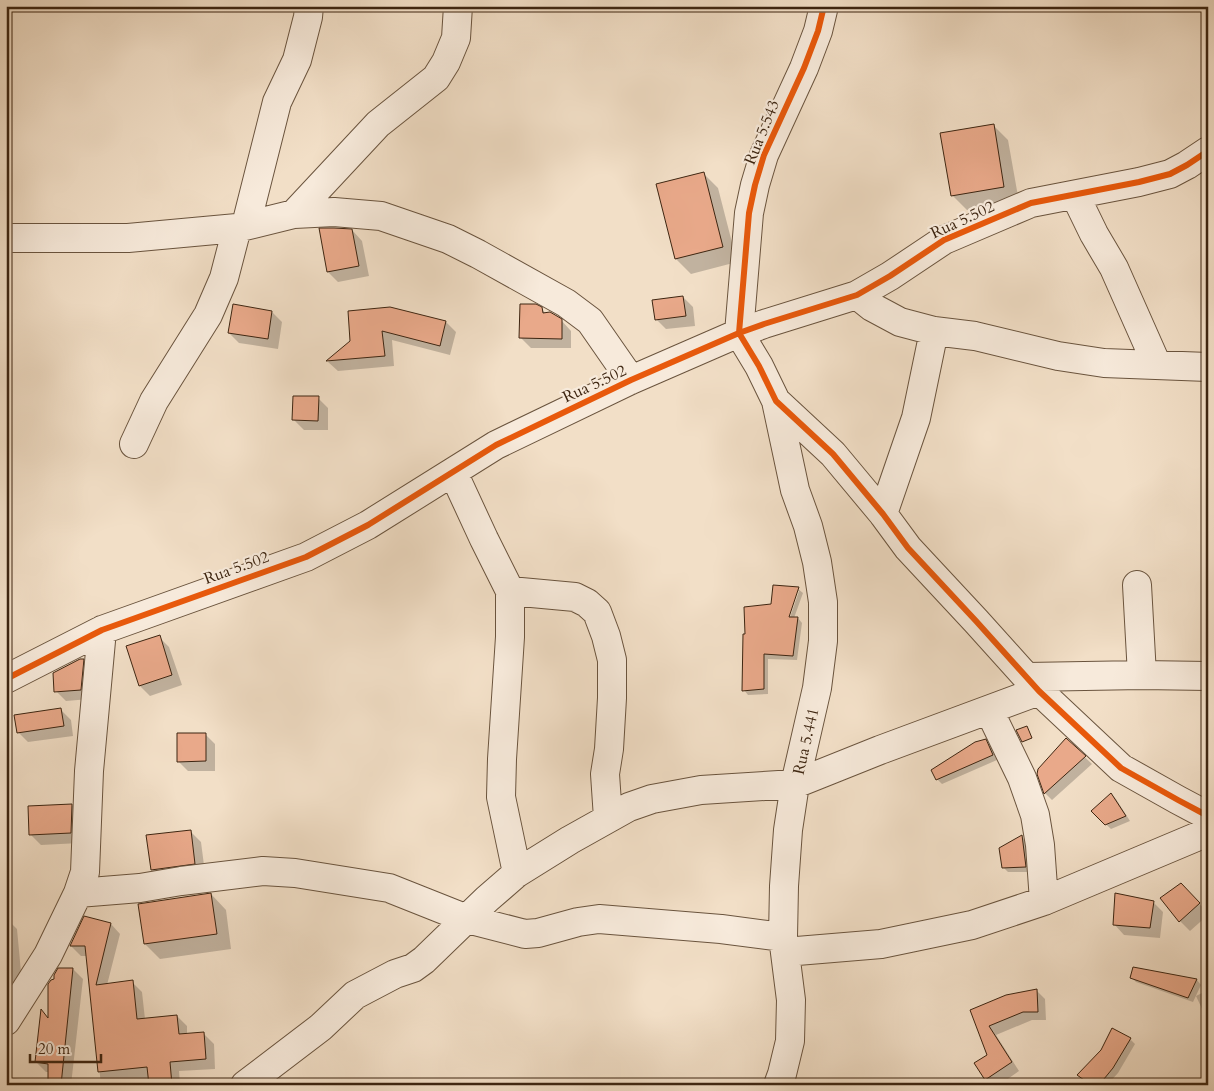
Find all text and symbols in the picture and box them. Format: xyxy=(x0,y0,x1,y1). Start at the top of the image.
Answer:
street label: Rua 5.543 xyxy=(739,97,785,168)
street label: Rua 5.502 xyxy=(927,196,998,244)
street label: Rua 5.502 xyxy=(559,360,630,408)
street label: Rua 5.502 xyxy=(201,546,272,590)
street label: Rua 5.441 xyxy=(788,706,824,777)
scale bar xyxy=(30,1031,101,1063)
text: 20 m xyxy=(38,1039,70,1059)

